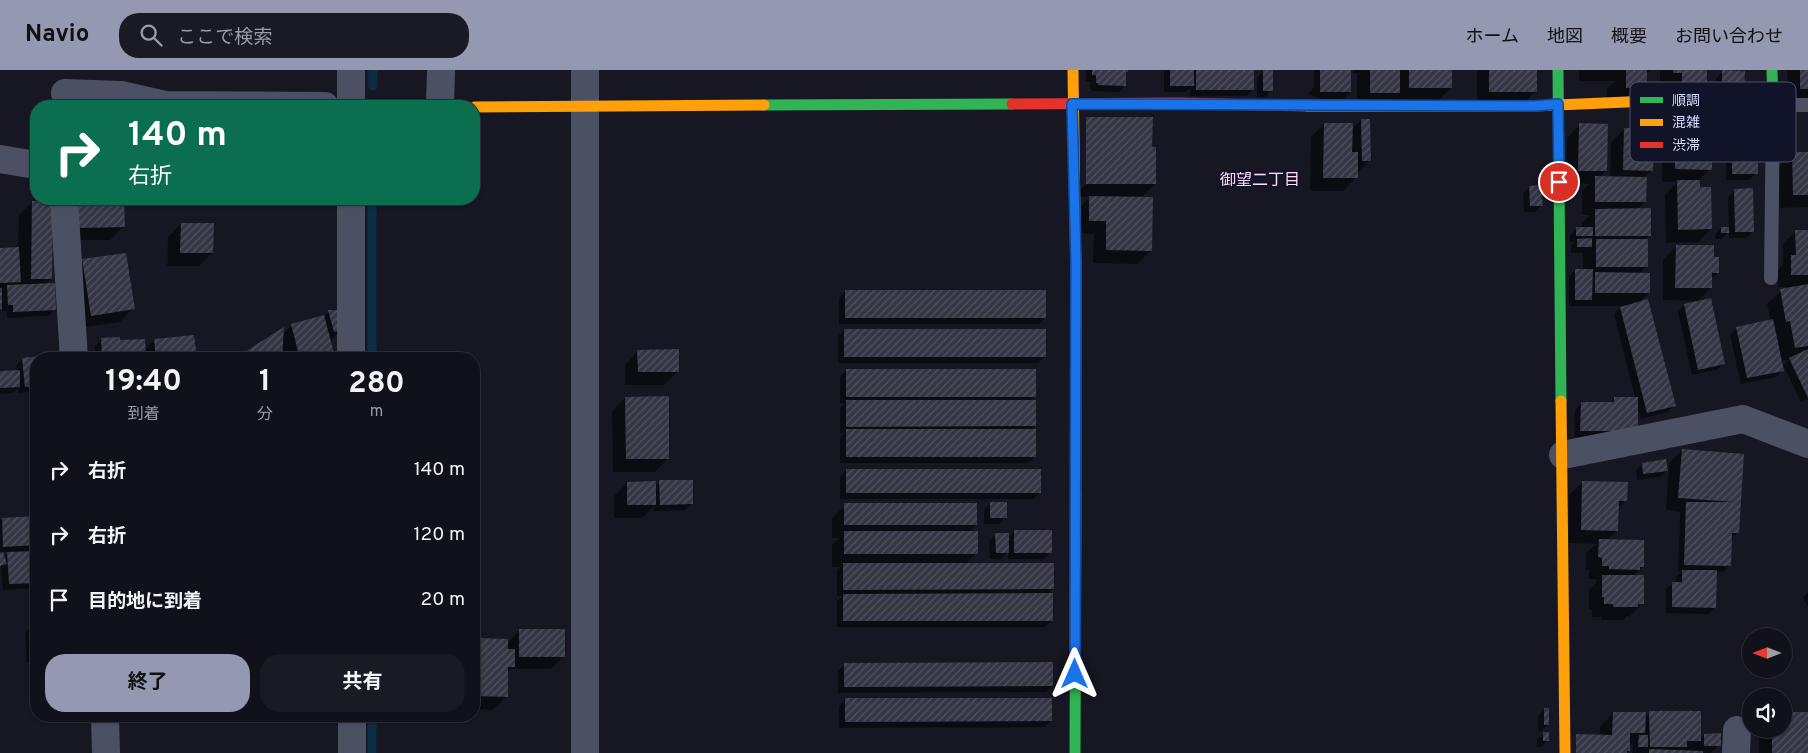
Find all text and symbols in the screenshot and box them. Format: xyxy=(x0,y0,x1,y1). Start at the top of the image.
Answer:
search box xyxy=(119,13,469,58)
text: Navio xyxy=(25,20,89,50)
icon: search xyxy=(137,21,165,49)
text: ここで検索 xyxy=(177,26,272,50)
text: ホーム xyxy=(1466,26,1519,49)
text: 地図 xyxy=(1547,26,1583,49)
text: 概要 xyxy=(1611,26,1647,49)
text: お問い合わせ xyxy=(1675,26,1783,49)
legend xyxy=(1630,82,1796,162)
text: 順調 xyxy=(1672,93,1700,110)
text: 140 m xyxy=(128,114,227,158)
text: 混雑 xyxy=(1672,114,1700,132)
icon: right xyxy=(45,120,110,185)
text: 渋滞 xyxy=(1672,138,1700,155)
pin xyxy=(1538,161,1580,203)
text: 右折 xyxy=(128,164,172,191)
icon: arrive xyxy=(1545,168,1573,196)
district label: 御望二丁目 xyxy=(1220,171,1300,191)
text: 19:40 xyxy=(105,364,182,401)
text: 1 xyxy=(259,364,271,401)
text: 280 xyxy=(348,366,405,403)
text: m xyxy=(370,402,383,422)
text: 到着 xyxy=(128,405,160,425)
text: 分 xyxy=(257,405,273,425)
icon: right xyxy=(45,456,73,484)
text: 140 m xyxy=(414,458,465,482)
text: 右折 xyxy=(88,460,126,484)
icon: right xyxy=(45,521,73,549)
text: 120 m xyxy=(414,523,465,547)
text: 右折 xyxy=(88,525,126,549)
icon: arrive xyxy=(45,586,73,614)
text: 20 m xyxy=(421,588,465,612)
text: 目的地に到着 xyxy=(88,590,202,614)
north arrow xyxy=(1742,628,1792,678)
map controls xyxy=(1742,628,1792,738)
position arrow xyxy=(1048,647,1100,699)
button: 終了 xyxy=(45,654,250,712)
button: 共有 xyxy=(260,654,465,712)
button: sound xyxy=(1742,688,1792,738)

